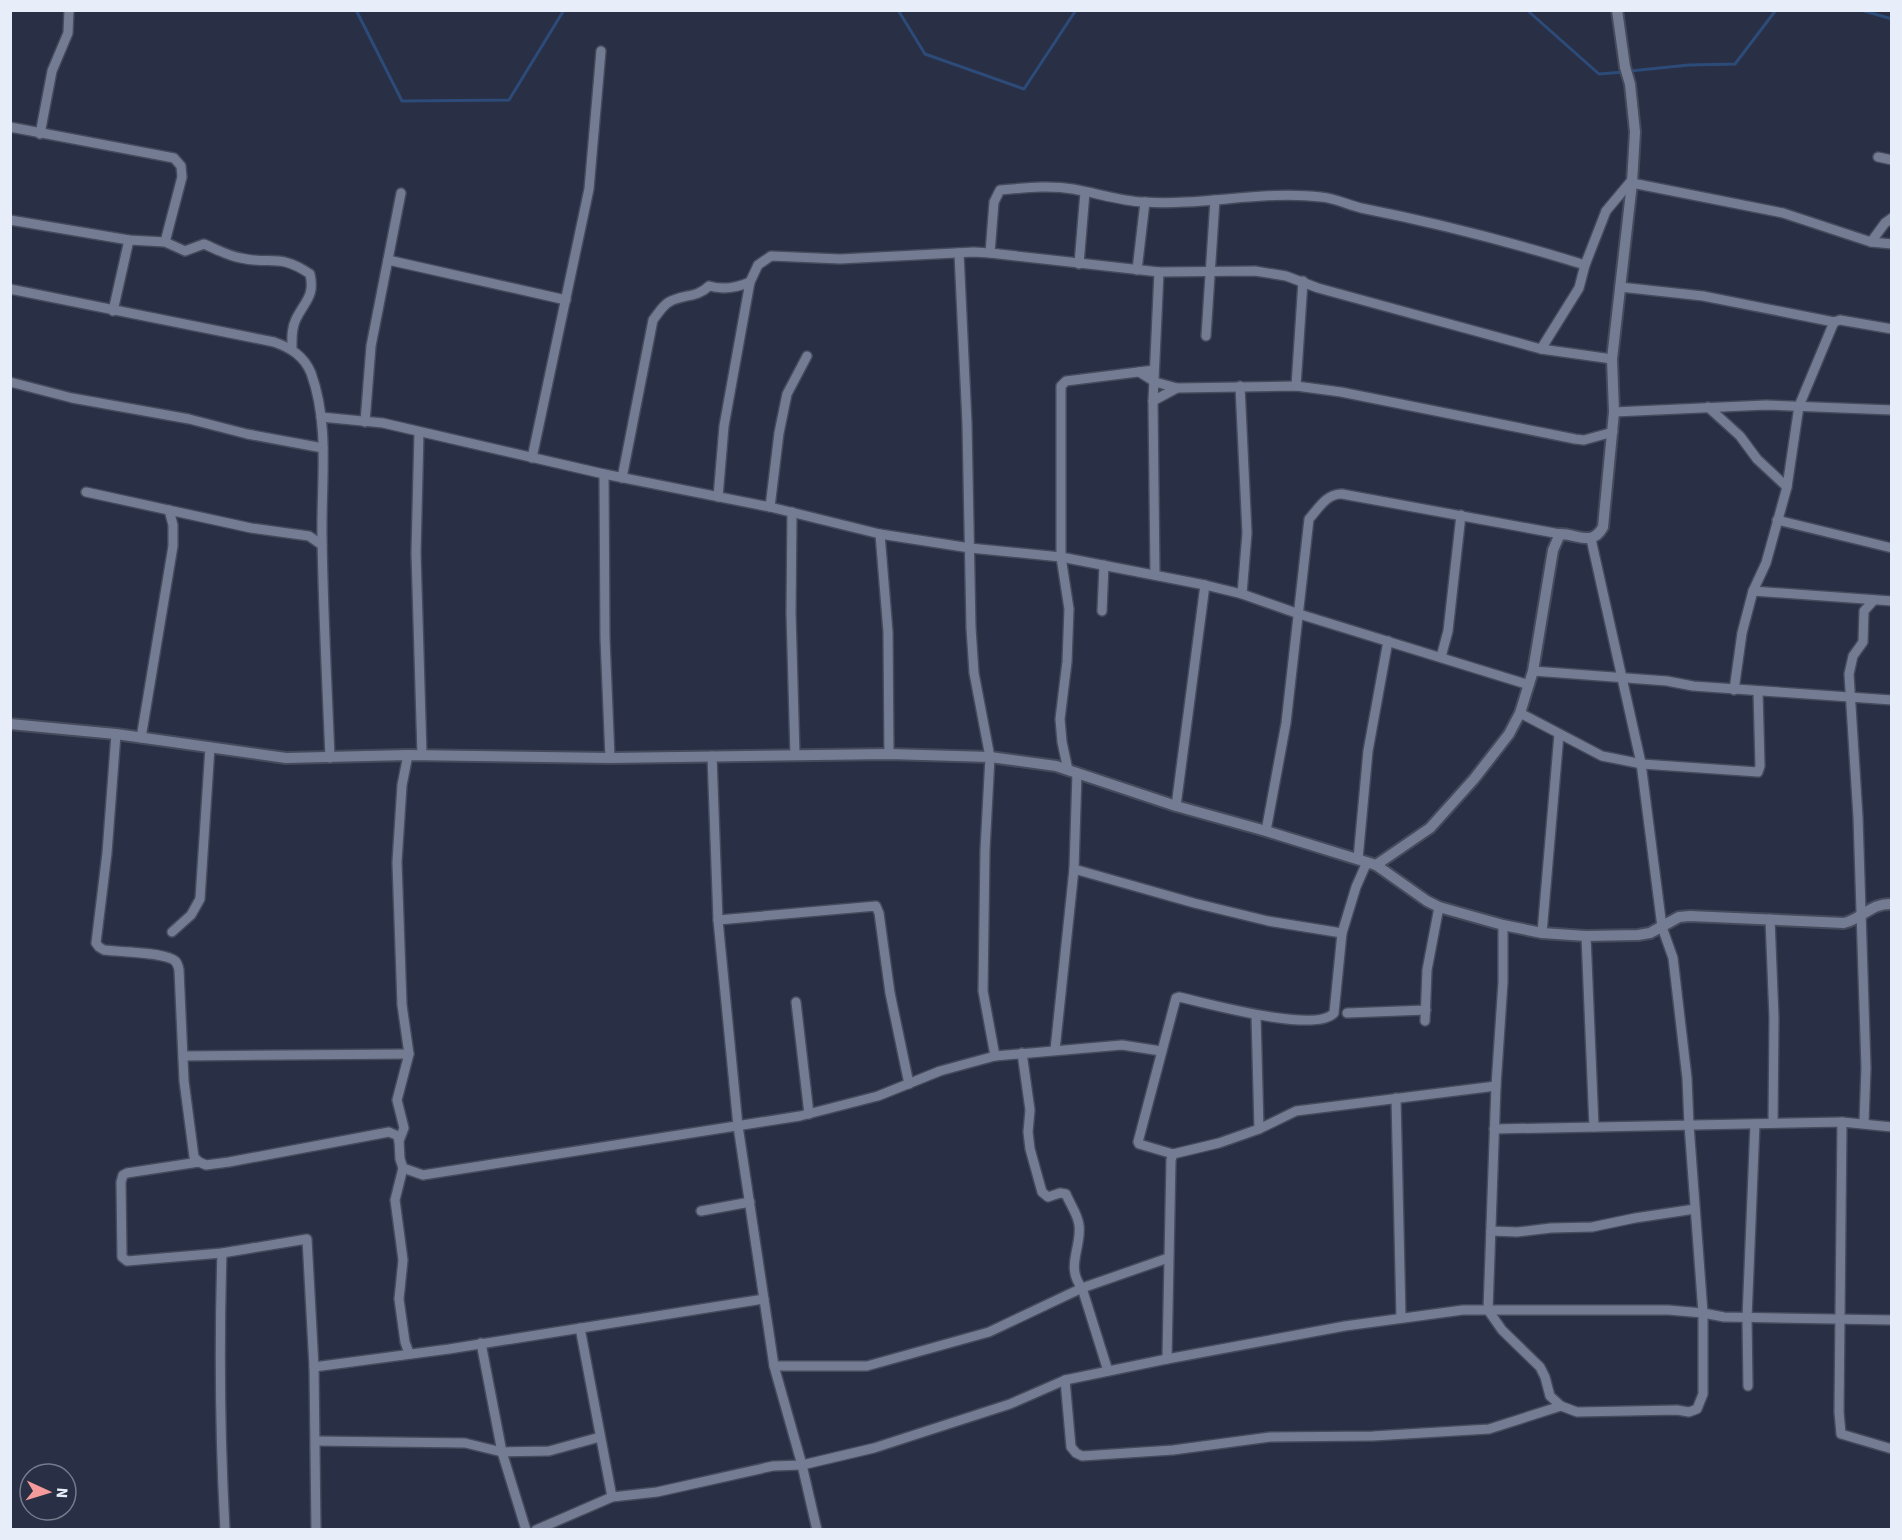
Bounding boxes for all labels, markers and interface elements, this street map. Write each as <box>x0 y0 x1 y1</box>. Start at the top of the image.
north arrow <box>18 1462 78 1522</box>
text: N <box>51 1487 73 1499</box>

